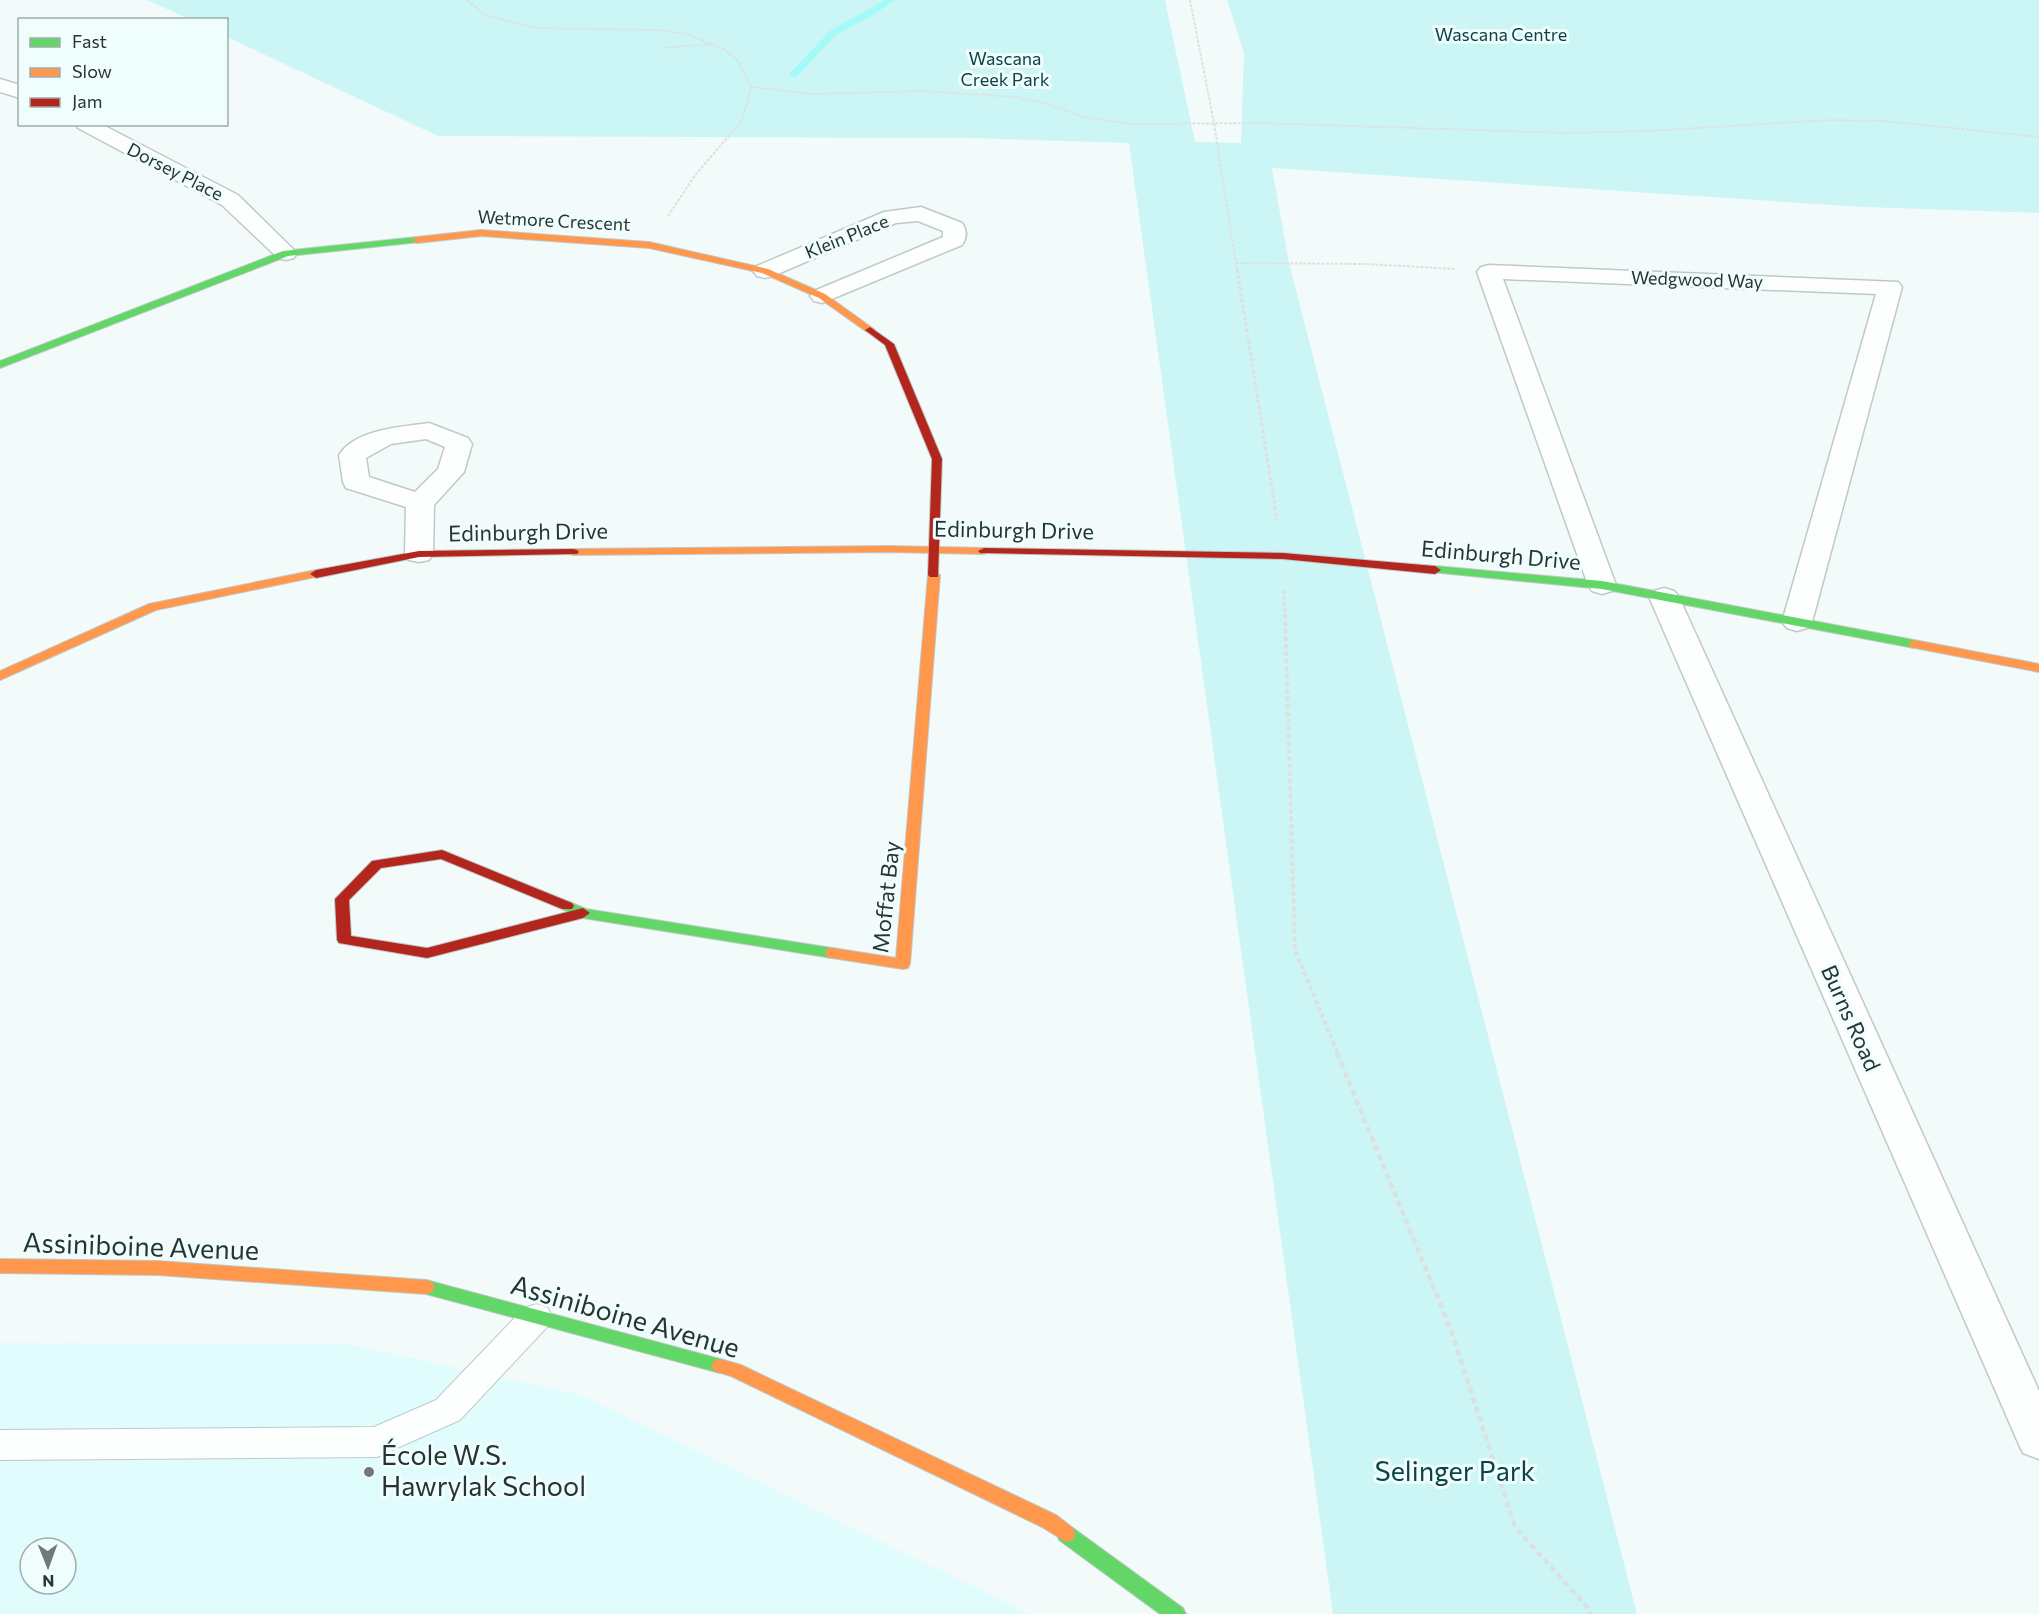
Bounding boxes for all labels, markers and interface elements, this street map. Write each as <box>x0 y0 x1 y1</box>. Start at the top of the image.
legend <box>18 18 228 126</box>
park label: Wascana Centre <box>1435 23 1567 45</box>
text: Fast <box>72 30 107 52</box>
park label: Wascana Creek Park <box>960 47 1050 90</box>
text: Slow <box>72 60 112 82</box>
text: Jam <box>72 90 102 112</box>
street label: Dorsey Place <box>124 138 227 205</box>
street label: Wetmore Crescent <box>477 205 631 235</box>
street label: Klein Place <box>802 209 892 263</box>
street label: Wedgwood Way <box>1631 266 1763 292</box>
street label: Edinburgh Drive <box>934 515 1094 544</box>
street label: Edinburgh Drive <box>448 517 608 546</box>
street label: Edinburgh Drive <box>1420 534 1582 575</box>
street label: Moffat Bay <box>866 840 905 954</box>
street label: Burns Road <box>1816 960 1887 1075</box>
street label: Assiniboine Avenue <box>22 1225 260 1266</box>
street label: Assiniboine Avenue <box>507 1267 744 1364</box>
place label: École W.S. Hawrylak School <box>381 1438 586 1502</box>
park label: Selinger Park <box>1375 1454 1536 1487</box>
marker: École W.S. Hawrylak School <box>362 1465 376 1479</box>
north arrow <box>18 1536 78 1596</box>
text: N <box>42 1572 54 1591</box>

